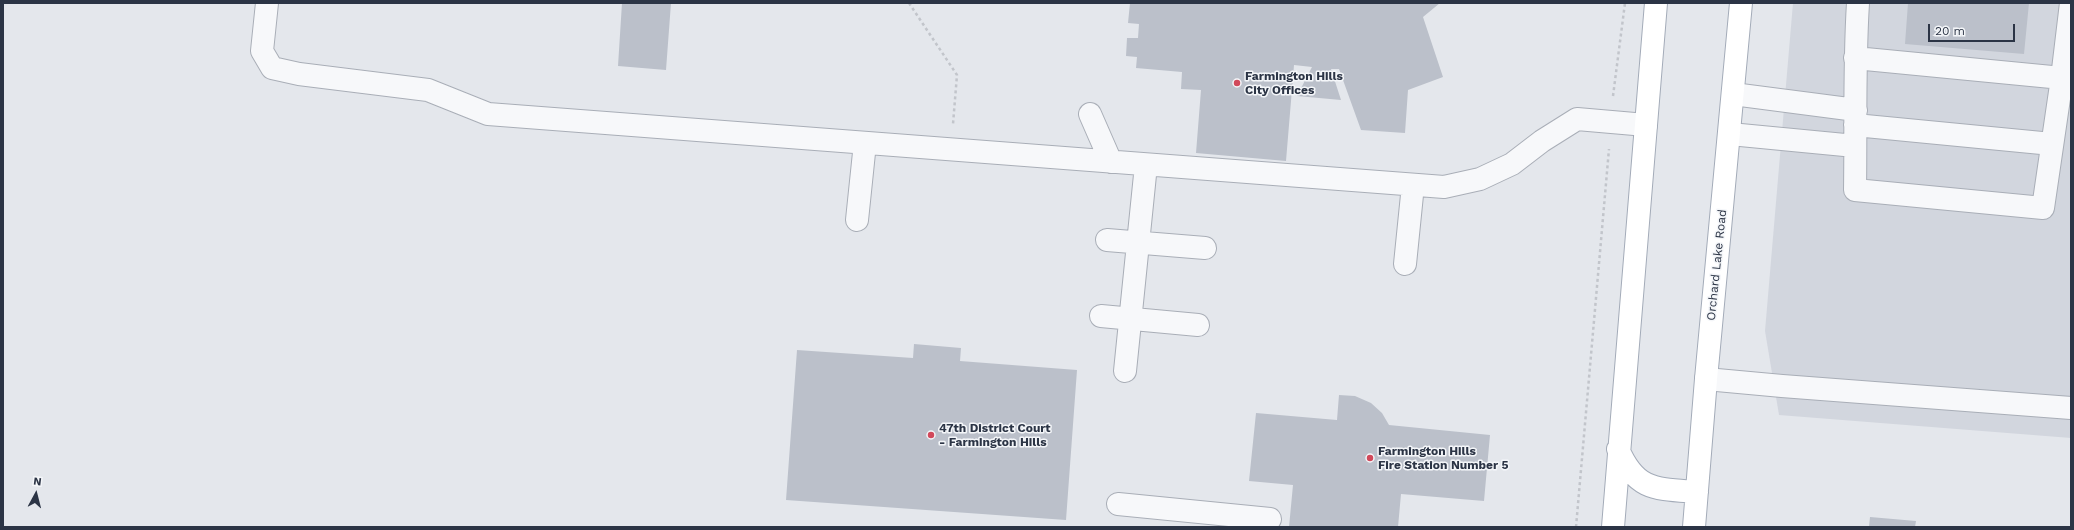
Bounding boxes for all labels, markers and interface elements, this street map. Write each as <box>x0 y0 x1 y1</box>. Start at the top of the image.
scale bar <box>1930 16 2017 42</box>
text: 20 m <box>1935 24 1965 38</box>
place label: Farmington Hills City Offices <box>1245 69 1343 97</box>
marker: Farmington Hills City Offices <box>1232 78 1242 88</box>
street label: Orchard Lake Road <box>1704 209 1730 321</box>
place label: 47th District Court - Farmington Hills <box>939 421 1051 449</box>
marker: 47th District Court - Farmington Hills <box>926 430 936 440</box>
place label: Farmington Hills Fire Station Number 5 <box>1378 444 1509 472</box>
marker: Farmington Hills Fire Station Number 5 <box>1365 453 1375 463</box>
north arrow <box>16 474 56 514</box>
text: N <box>33 475 42 489</box>

